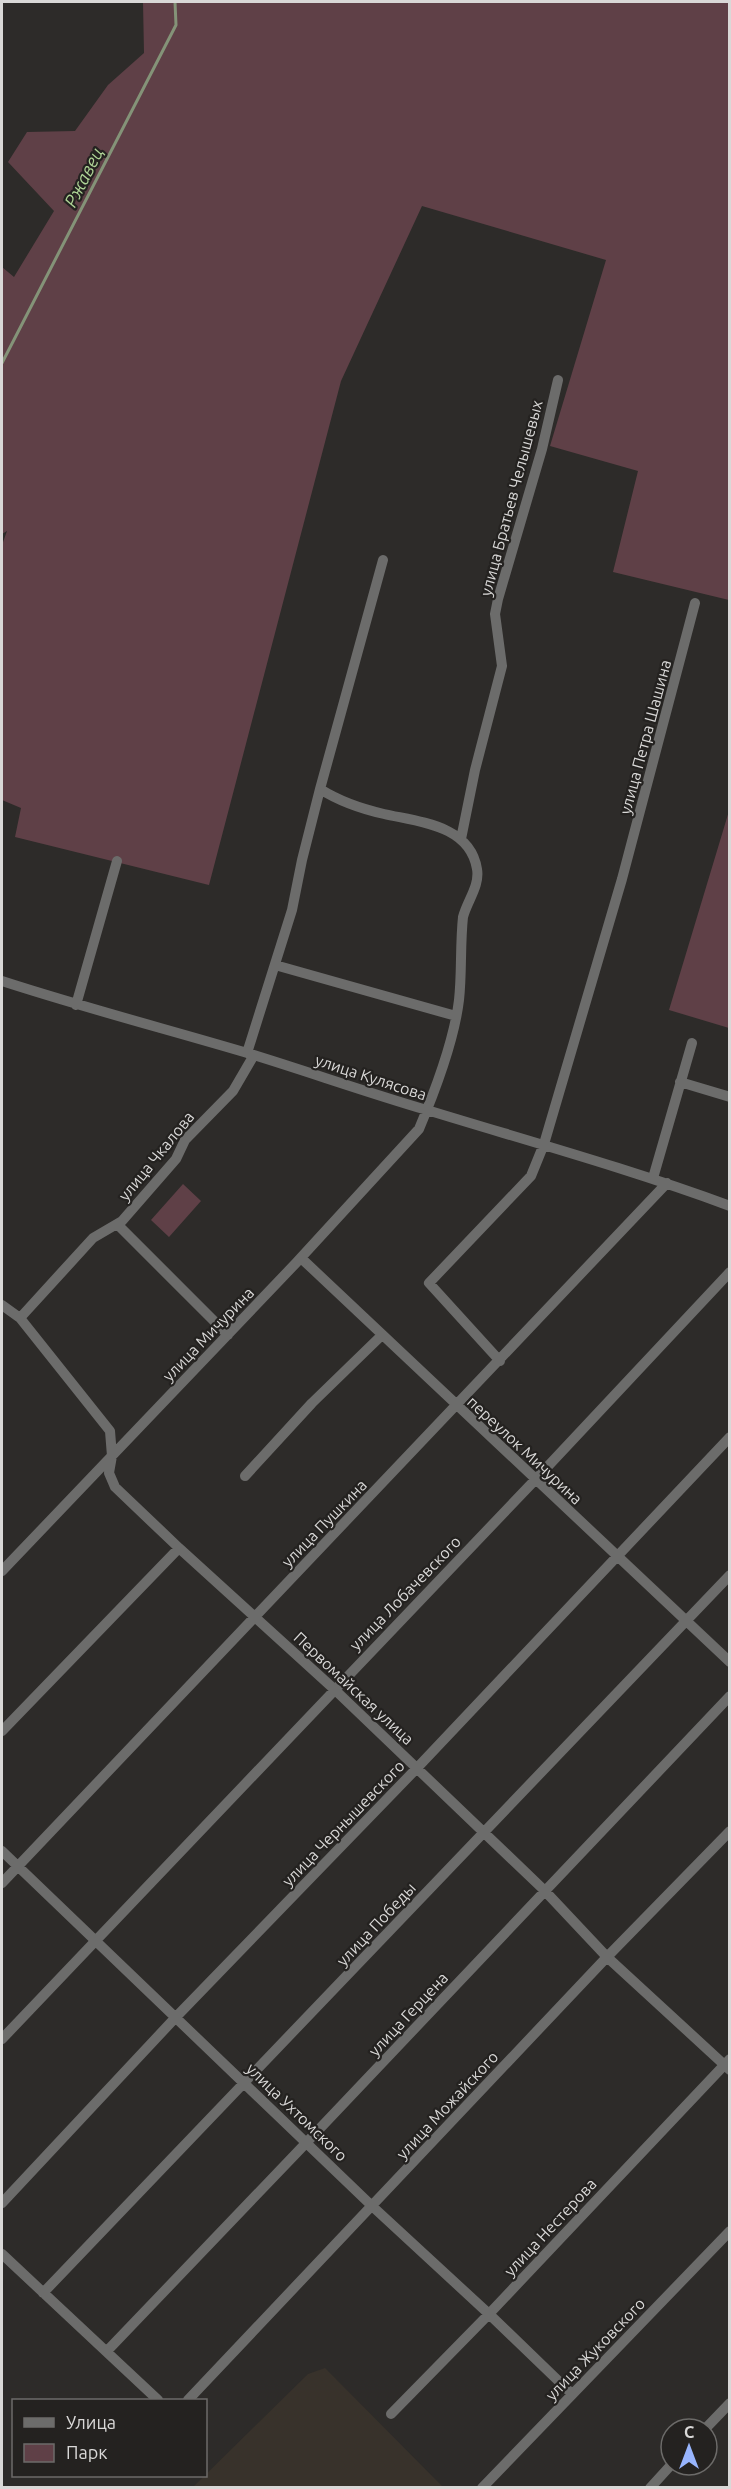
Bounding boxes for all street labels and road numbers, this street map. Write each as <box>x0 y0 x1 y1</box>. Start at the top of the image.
street label: улица Братьев Челышевых <box>476 398 546 598</box>
street label: улица Петра Шашина <box>616 658 674 816</box>
street label: улица Кулясова <box>313 1051 429 1103</box>
street label: улица Чкалова <box>115 1108 197 1204</box>
street label: улица Мичурина <box>159 1283 257 1385</box>
street label: переулок Мичурина <box>464 1392 586 1508</box>
street label: улица Пушкина <box>278 1476 370 1570</box>
street label: улица Лобачевского <box>346 1532 464 1654</box>
street label: Первомайская улица <box>291 1628 417 1748</box>
street label: улица Чернышевского <box>278 1756 408 1890</box>
street label: улица Победы <box>333 1879 419 1969</box>
street label: улица Герцена <box>365 1968 451 2060</box>
street label: улица Можайского <box>392 2047 502 2163</box>
street label: улица Ухтомского <box>243 2059 351 2165</box>
street label: улица Нестерова <box>500 2174 600 2280</box>
street label: улица Жуковского <box>542 2294 648 2404</box>

